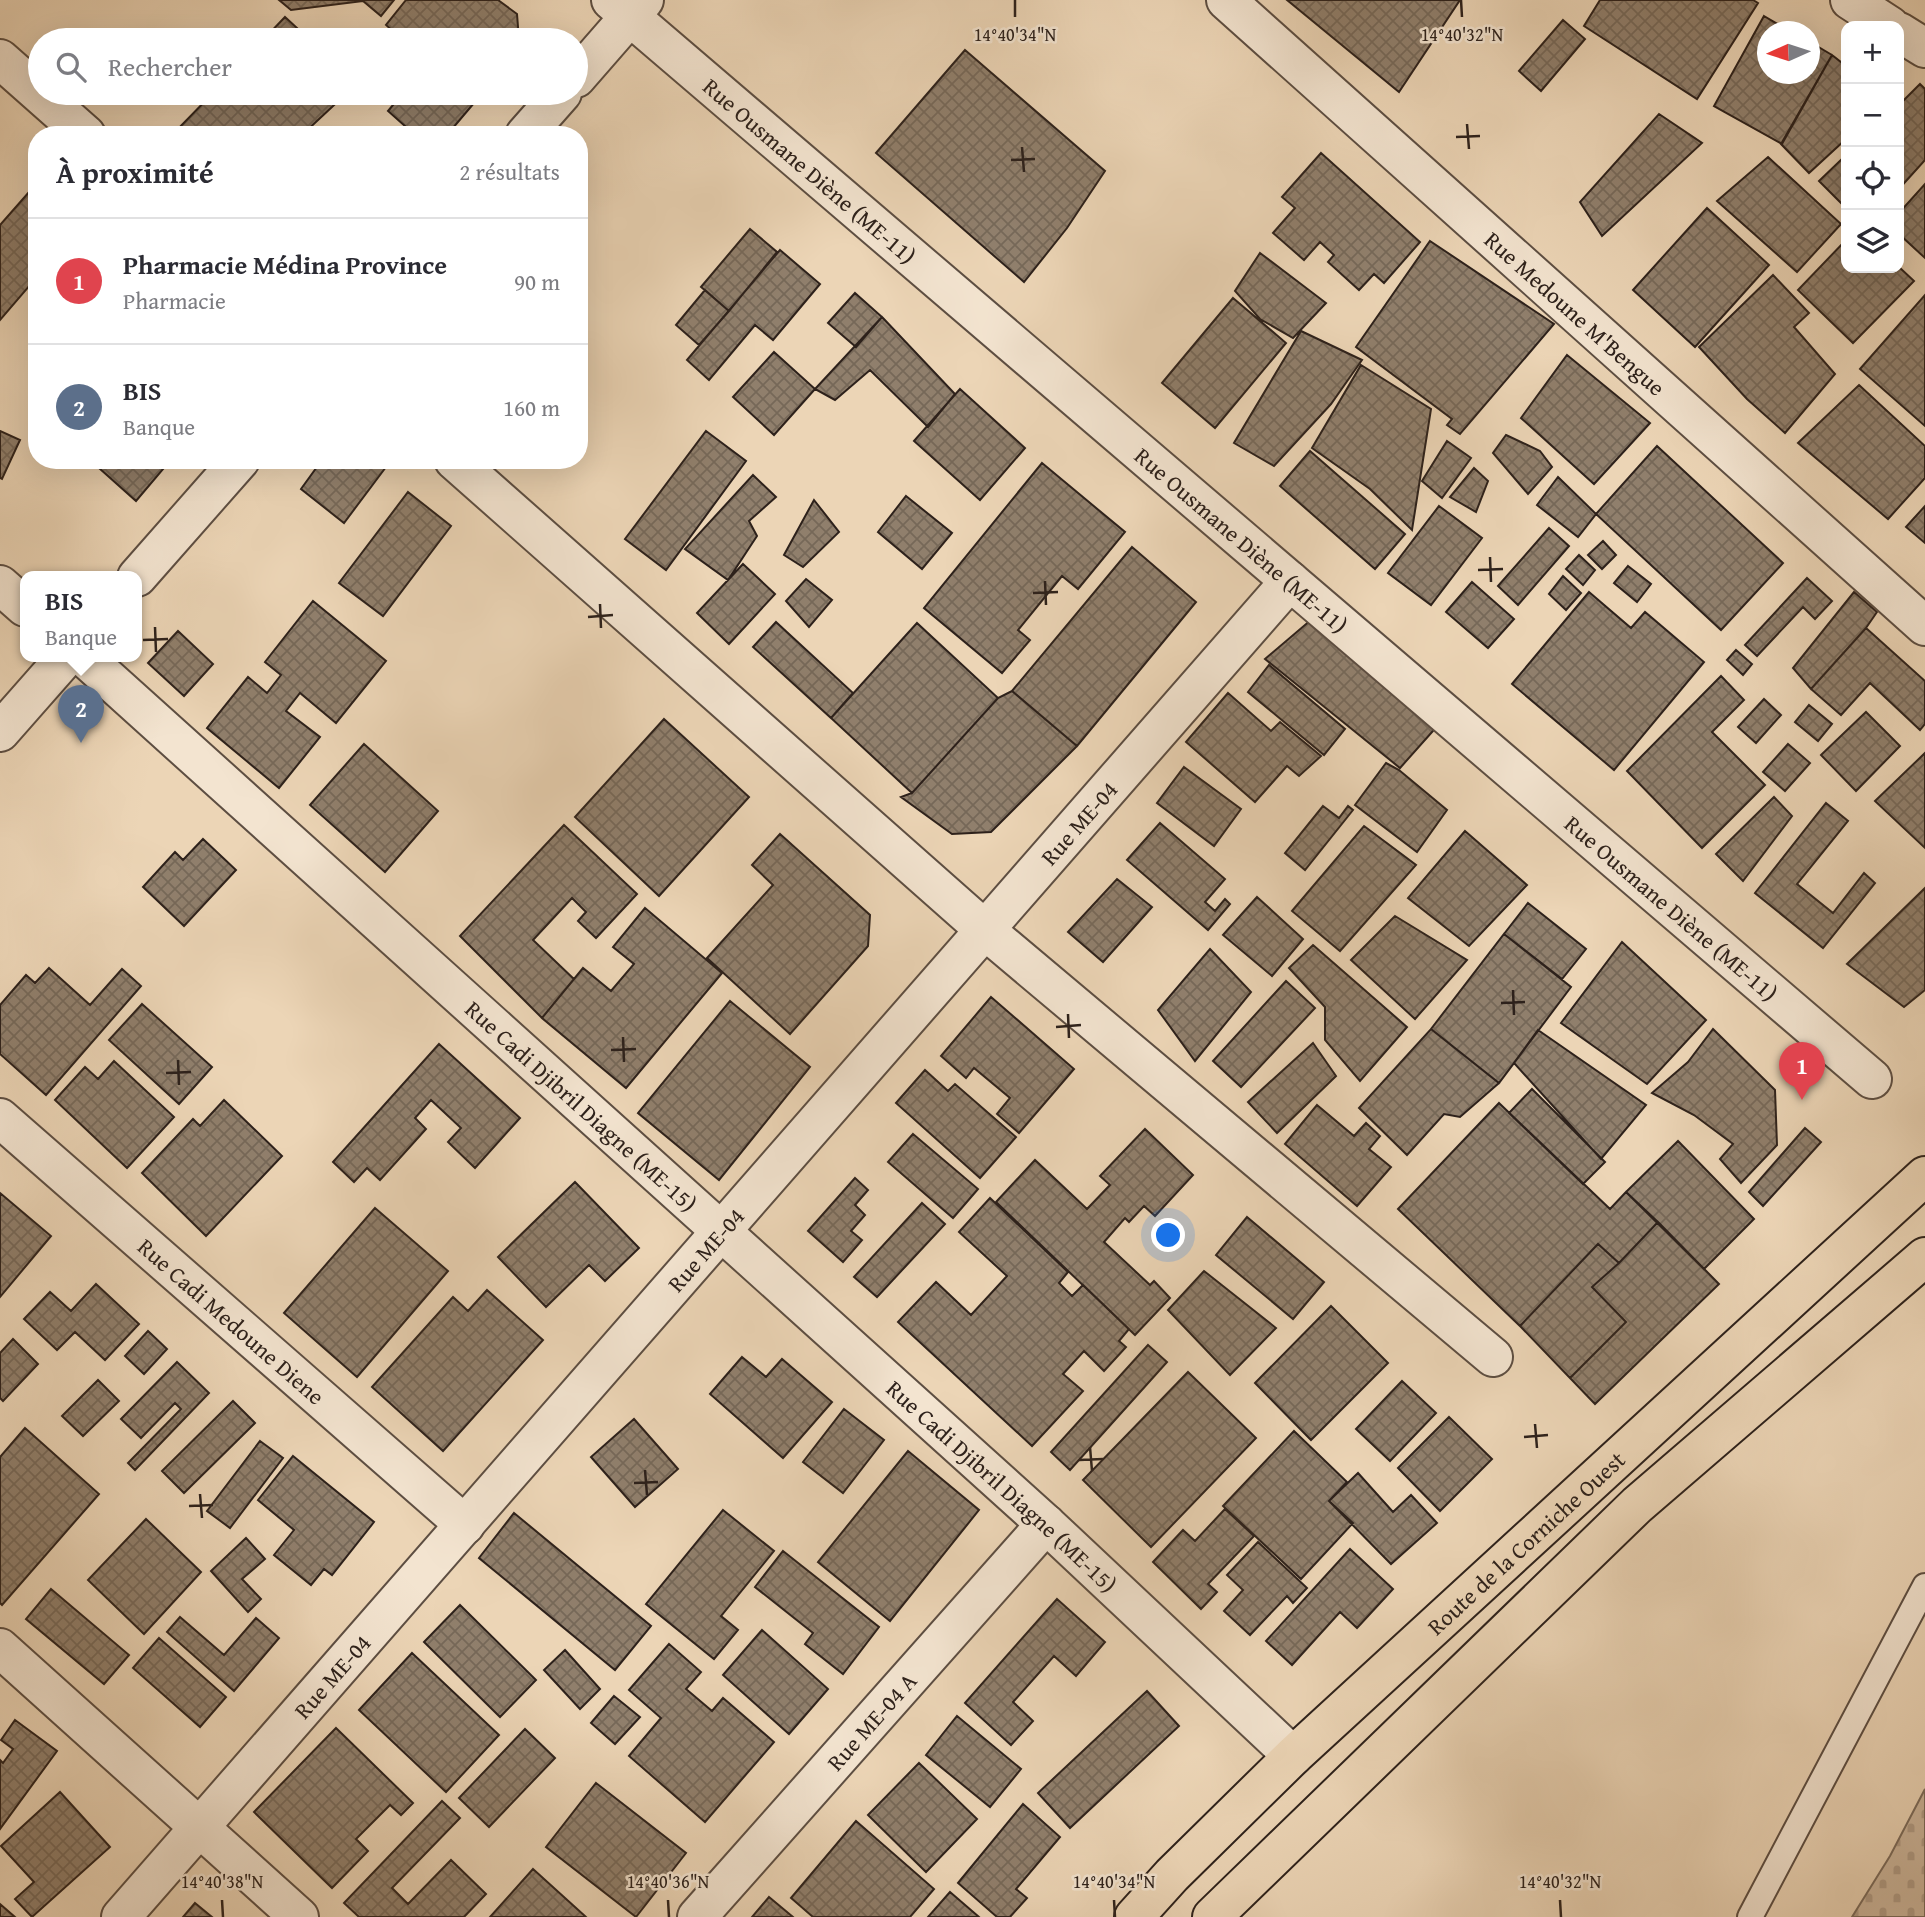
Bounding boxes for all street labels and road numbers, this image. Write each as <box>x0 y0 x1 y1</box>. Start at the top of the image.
street label: Rue Ousmane Diène (ME-11) <box>696 70 924 271</box>
street label: Rue Medoune M'Bengue <box>1478 223 1673 403</box>
street label: Rue Ousmane Diène (ME-11) <box>1128 439 1355 640</box>
street label: Rue ME-04 <box>1032 773 1125 872</box>
street label: Rue Ousmane Diène (ME-11) <box>1558 807 1785 1008</box>
street label: Rue Cadi Djibril Diagne (ME-15) <box>459 992 705 1219</box>
street label: Rue ME-04 <box>659 1200 751 1299</box>
street label: Rue Cadi Medoune Diene <box>131 1230 332 1412</box>
street label: Rue Cadi Djibril Diagne (ME-15) <box>880 1372 1125 1600</box>
street label: Route de la Corniche Ouest <box>1419 1443 1632 1642</box>
street label: Rue ME-04 <box>286 1627 378 1725</box>
street label: Rue ME-04 A <box>818 1665 924 1777</box>

